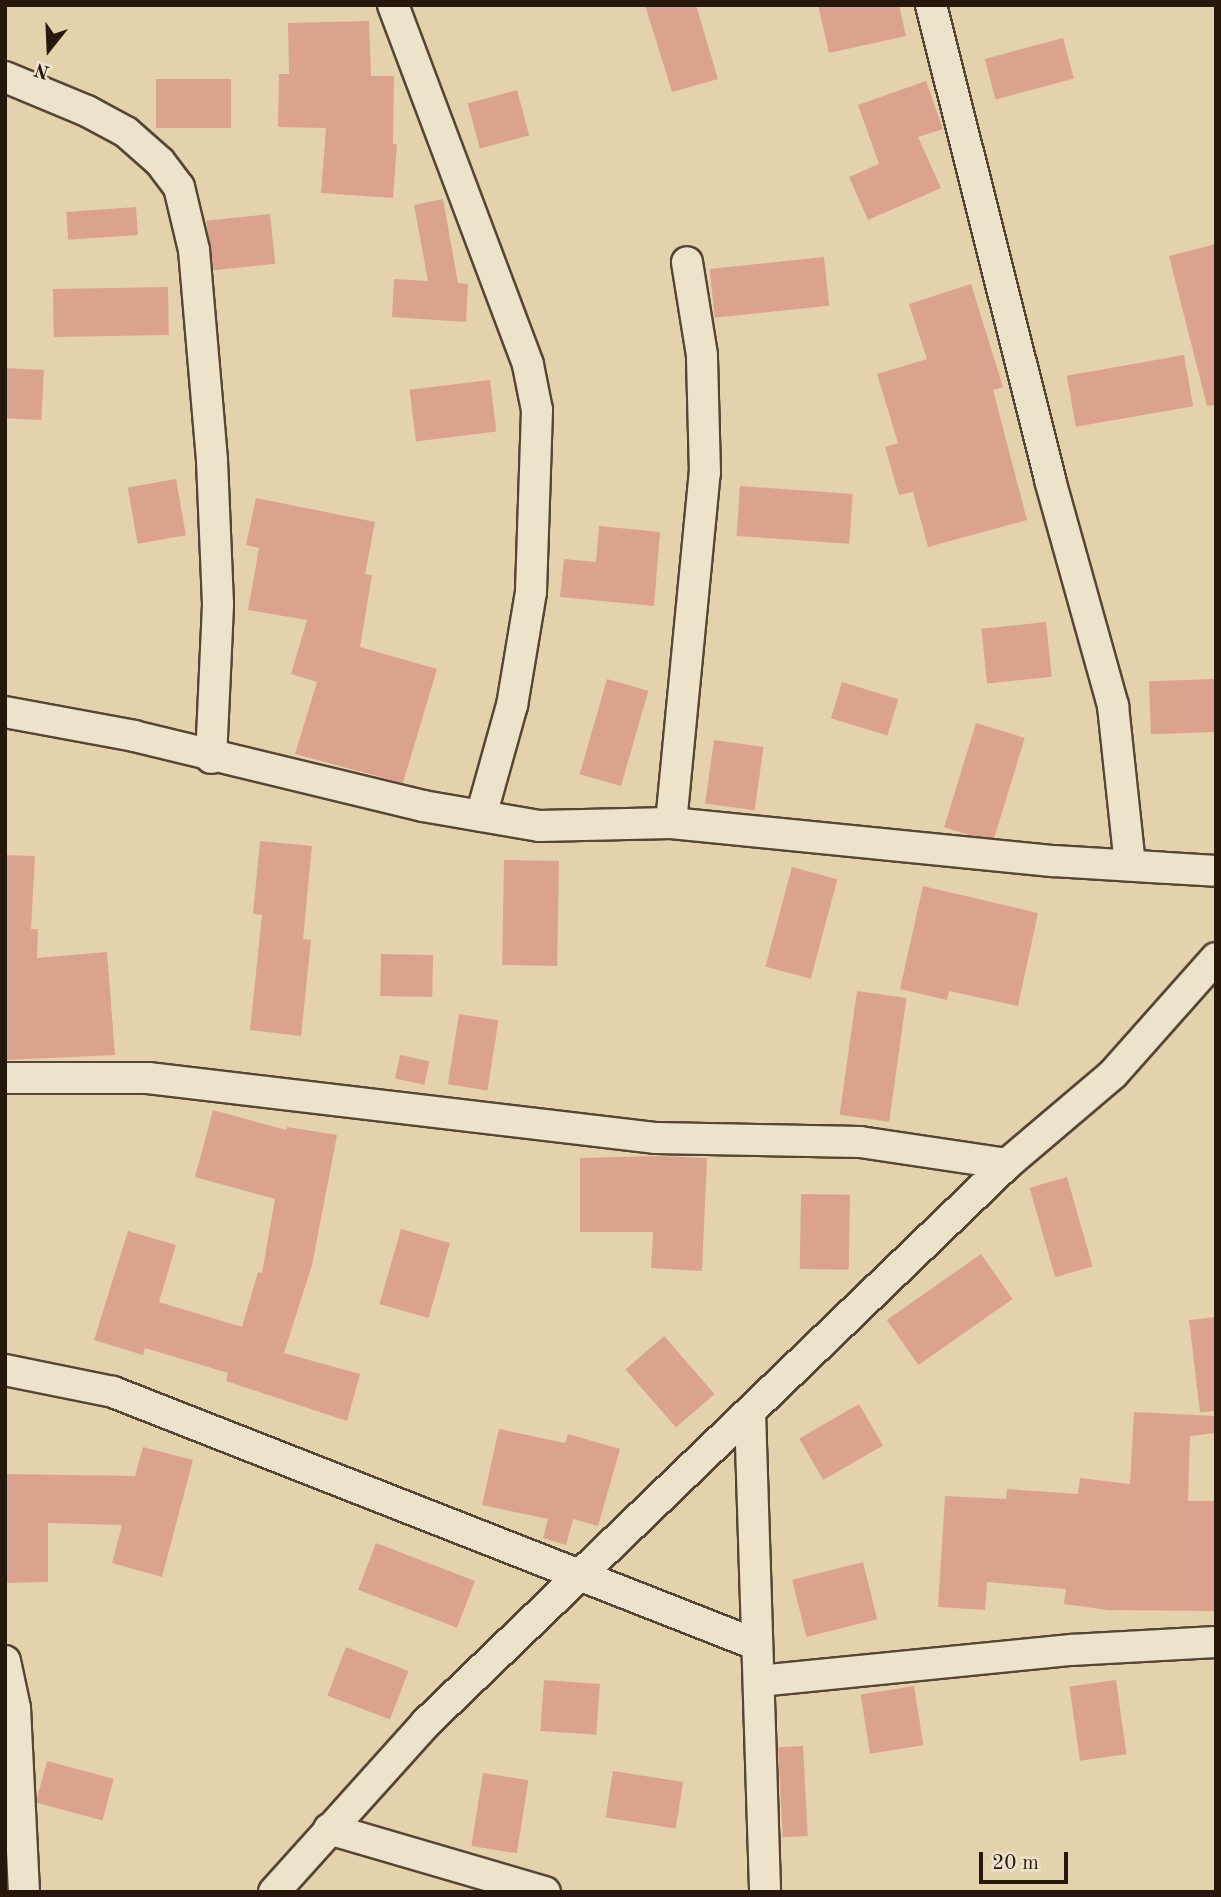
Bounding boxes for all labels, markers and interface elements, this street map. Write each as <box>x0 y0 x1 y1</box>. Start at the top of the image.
north arrow <box>14 14 84 84</box>
text: N <box>33 58 52 81</box>
scale bar <box>983 1838 1072 1882</box>
text: 20 m <box>992 1853 1039 1874</box>

